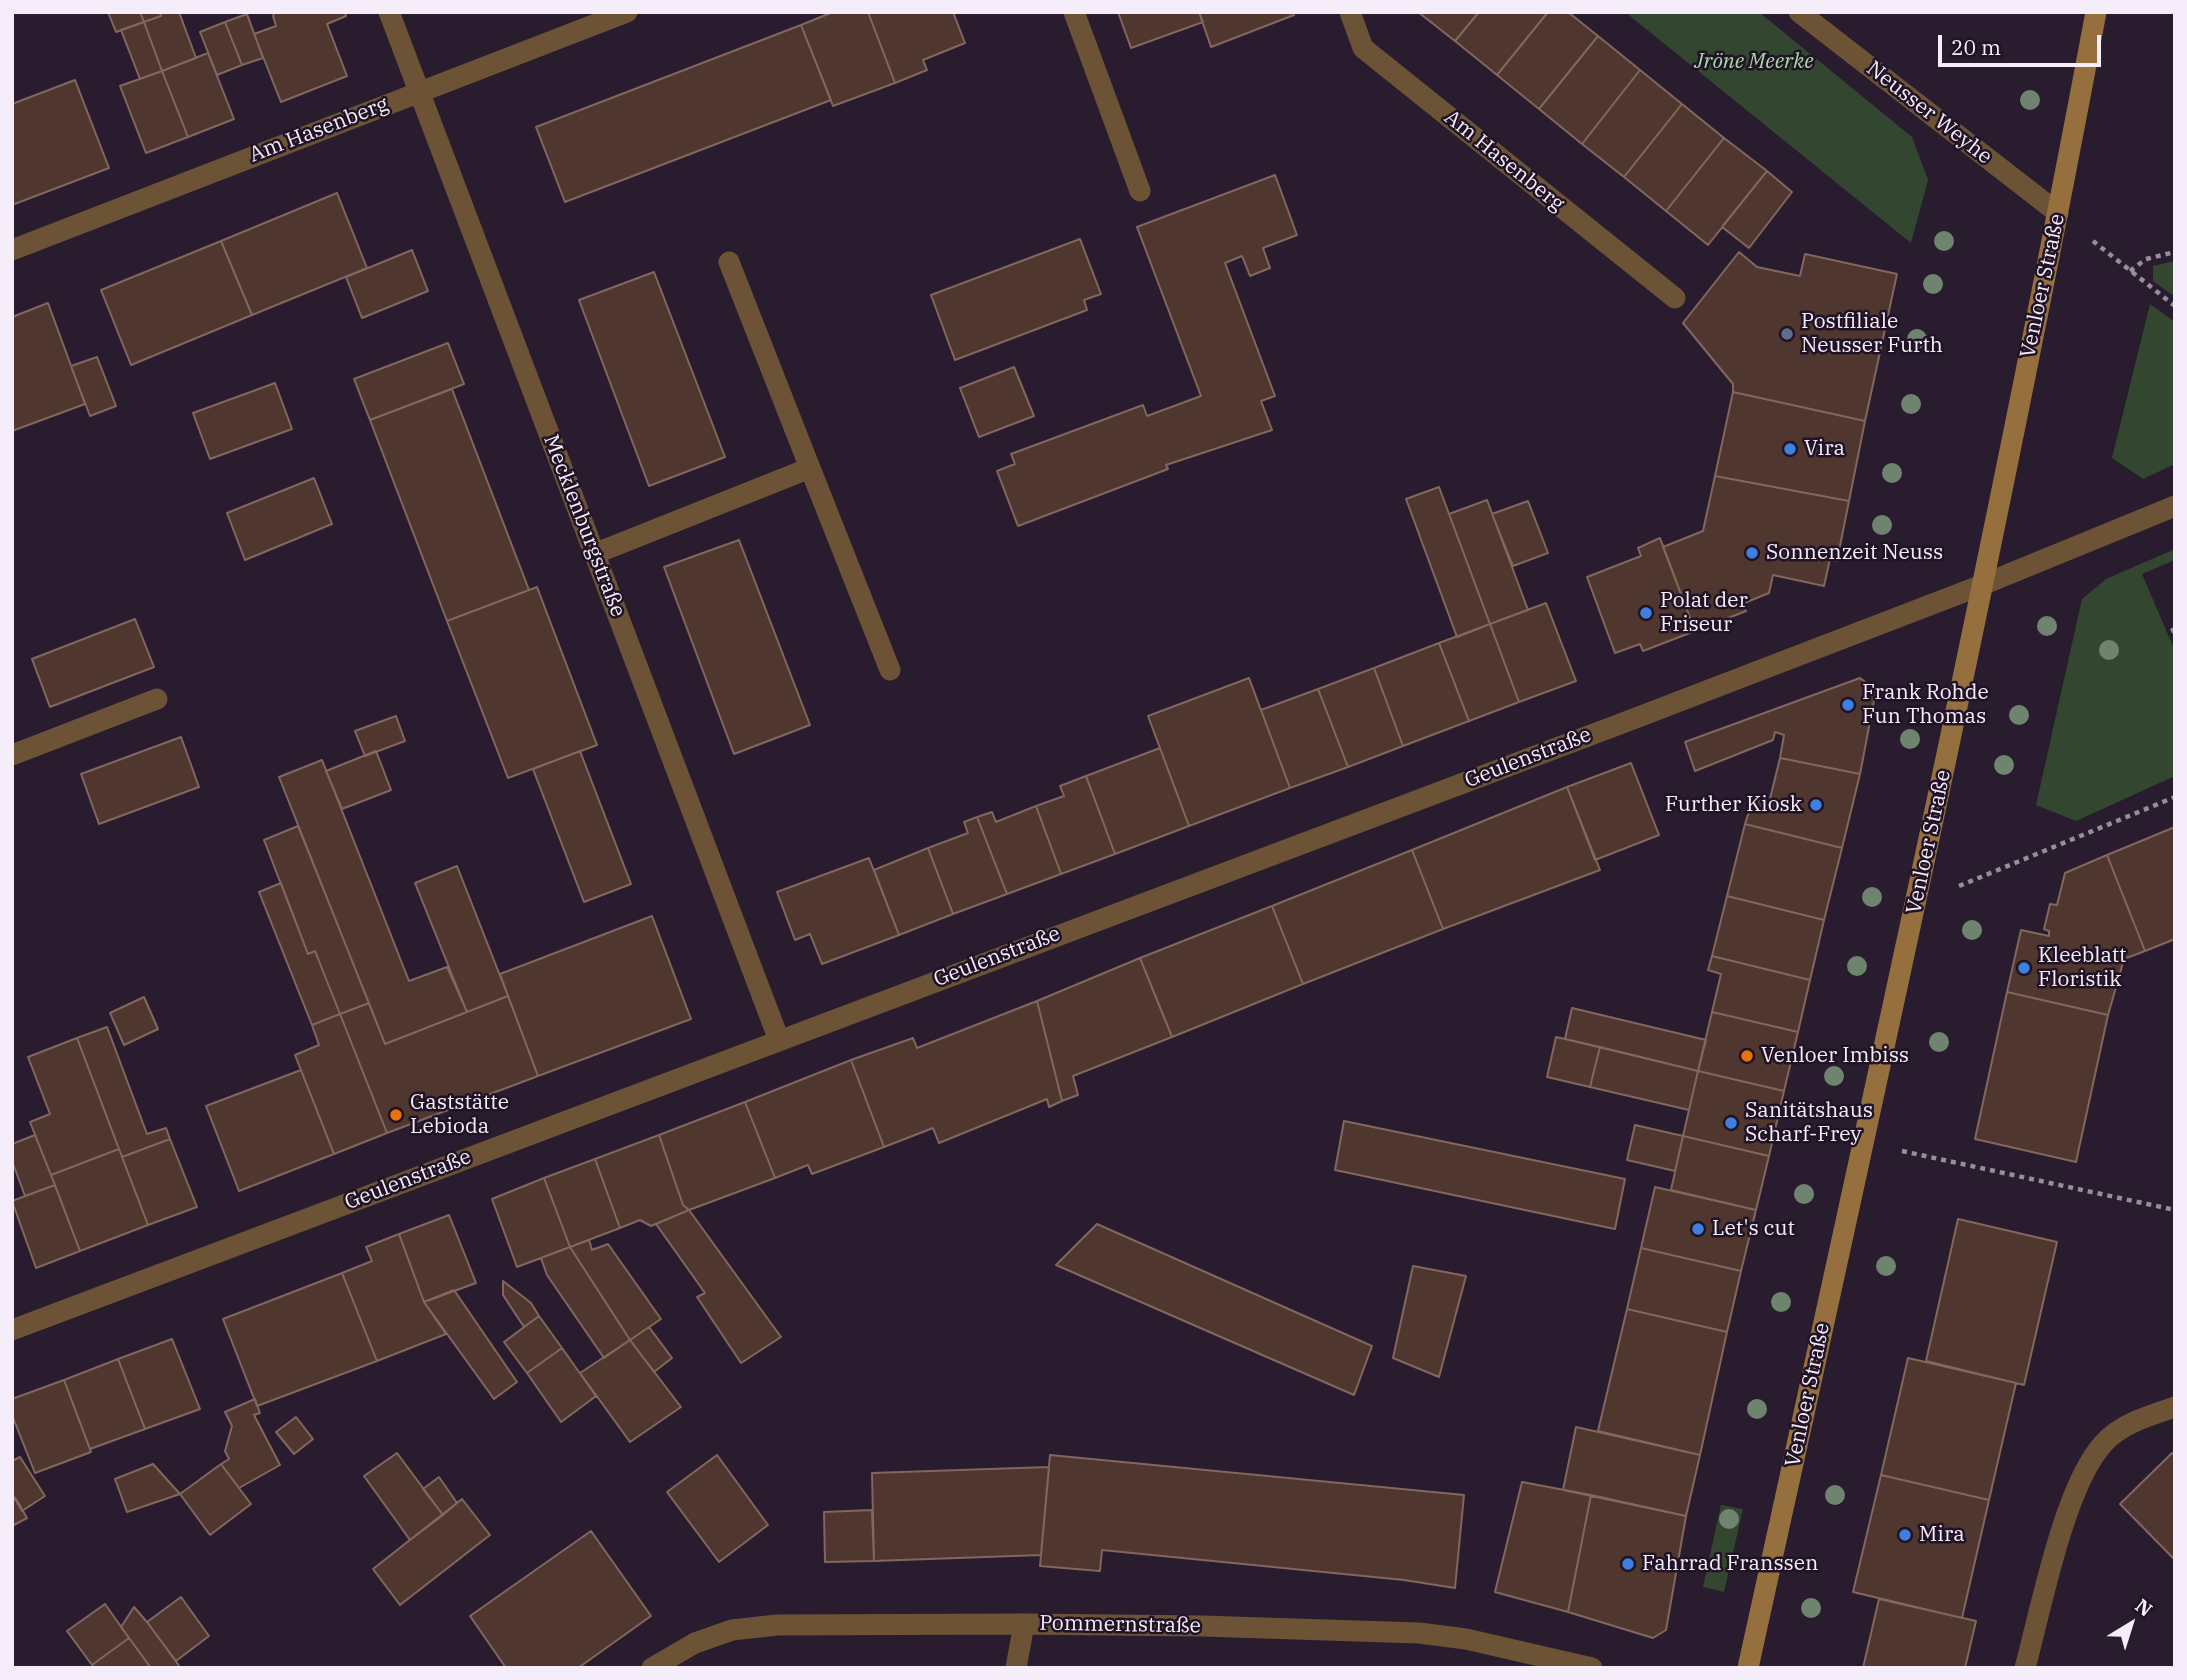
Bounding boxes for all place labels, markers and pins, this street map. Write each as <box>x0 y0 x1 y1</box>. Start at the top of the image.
place label: Postfiliale Neusser Furth <box>1801 309 1943 359</box>
marker: Postfiliale Neusser Furth <box>1779 326 1795 342</box>
place label: Vira <box>1804 436 1845 462</box>
marker: Vira <box>1782 441 1798 457</box>
place label: Sonnenzeit Neuss <box>1766 540 1943 566</box>
marker: Sonnenzeit Neuss <box>1744 545 1760 561</box>
place label: Polat der Friseur <box>1660 588 1748 638</box>
marker: Polat der Friseur <box>1638 605 1654 621</box>
place label: Frank Rohde Fun Thomas <box>1862 680 1989 730</box>
marker: Frank Rohde Fun Thomas <box>1840 697 1856 713</box>
place label: Further Kiosk <box>1665 792 1802 818</box>
marker: Further Kiosk <box>1808 797 1824 813</box>
place label: Kleeblatt Floristik <box>2038 943 2126 993</box>
marker: Kleeblatt Floristik <box>2016 960 2032 976</box>
place label: Venloer Imbiss <box>1761 1043 1909 1069</box>
marker: Venloer Imbiss <box>1739 1048 1755 1064</box>
place label: Gaststätte Lebioda <box>410 1090 509 1140</box>
place label: Sanitätshaus Scharf-Frey <box>1745 1098 1873 1148</box>
marker: Gaststätte Lebioda <box>388 1107 404 1123</box>
marker: Sanitätshaus Scharf-Frey <box>1723 1115 1739 1131</box>
place label: Let's cut <box>1712 1216 1795 1242</box>
marker: Let's cut <box>1690 1221 1706 1237</box>
place label: Mira <box>1919 1522 1965 1548</box>
marker: Mira <box>1897 1527 1913 1543</box>
place label: Fahrrad Franssen <box>1642 1551 1818 1577</box>
marker: Fahrrad Franssen <box>1620 1556 1636 1572</box>

